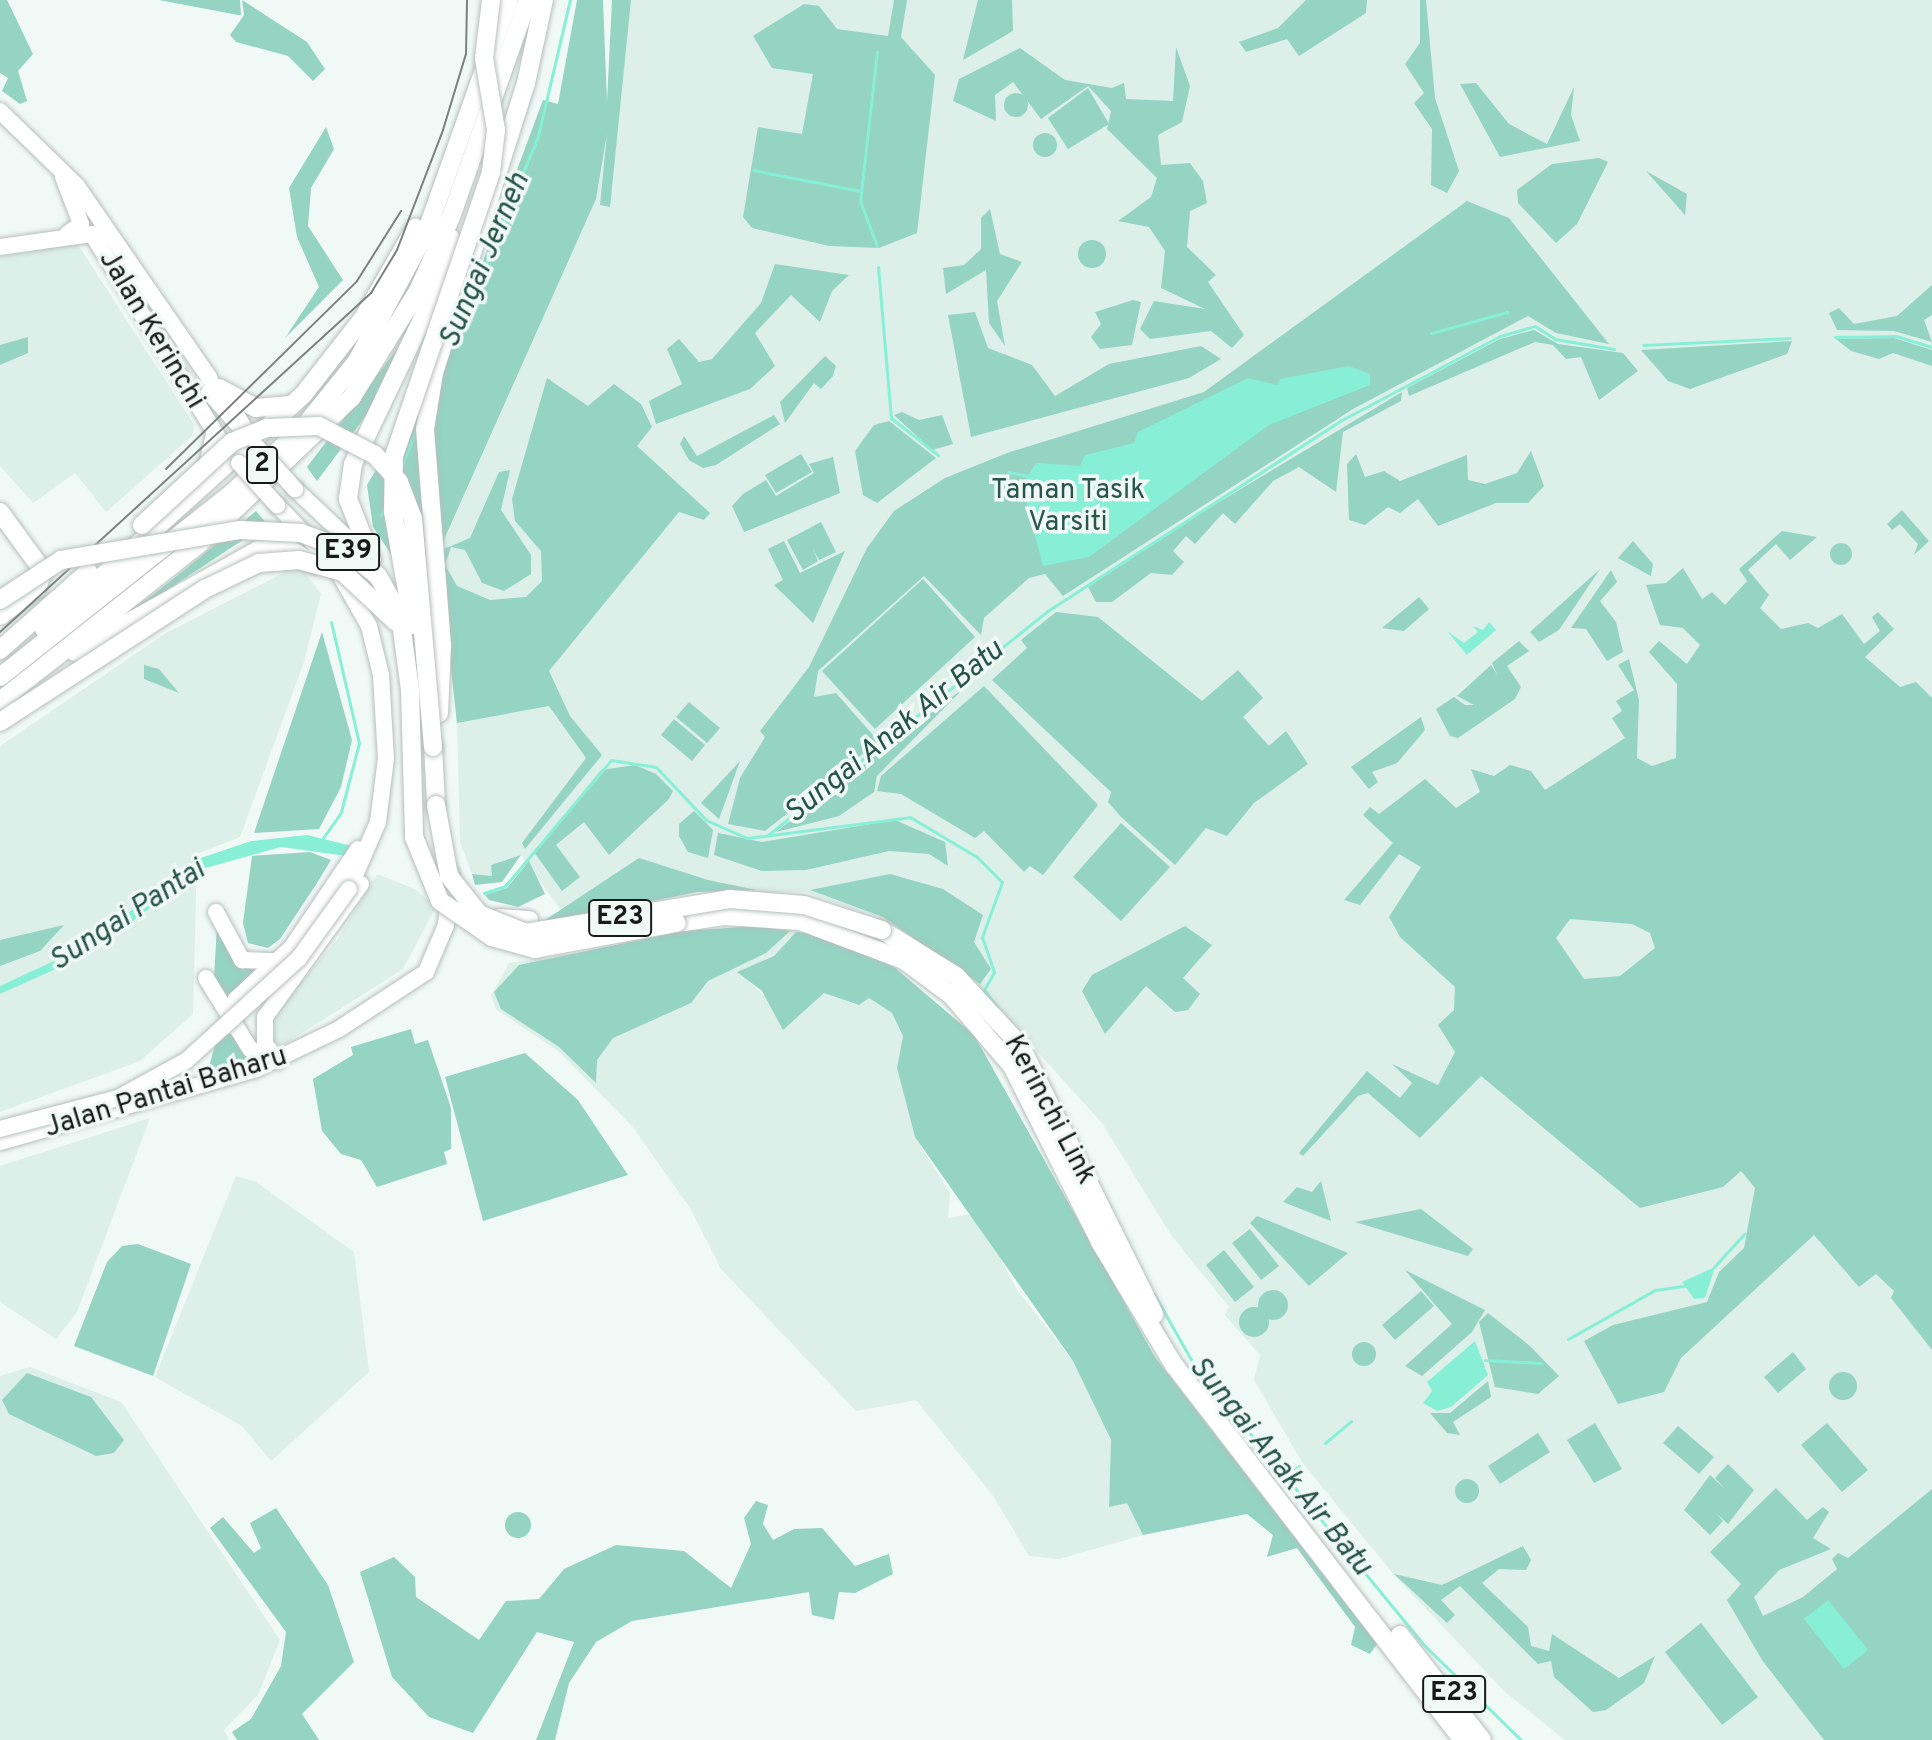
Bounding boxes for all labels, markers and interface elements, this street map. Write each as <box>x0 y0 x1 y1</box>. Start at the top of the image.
water label: Sungai Jerneh <box>433 168 539 354</box>
street label: Jalan Kerinchi <box>91 245 211 415</box>
road number: 2 <box>246 443 278 487</box>
park label: Taman Tasik Varsiti <box>990 474 1146 540</box>
road number: E39 <box>316 530 380 574</box>
water label: Sungai Anak Air Batu <box>777 633 1013 833</box>
water label: Sungai Pantai <box>44 853 212 981</box>
road number: E23 <box>588 896 652 940</box>
street label: Kerinchi Link <box>996 1030 1102 1190</box>
street label: Jalan Pantai Baharu <box>41 1040 291 1146</box>
water label: Sungai Anak Air Batu <box>1179 1349 1379 1585</box>
road number: E23 <box>1422 1672 1486 1716</box>

